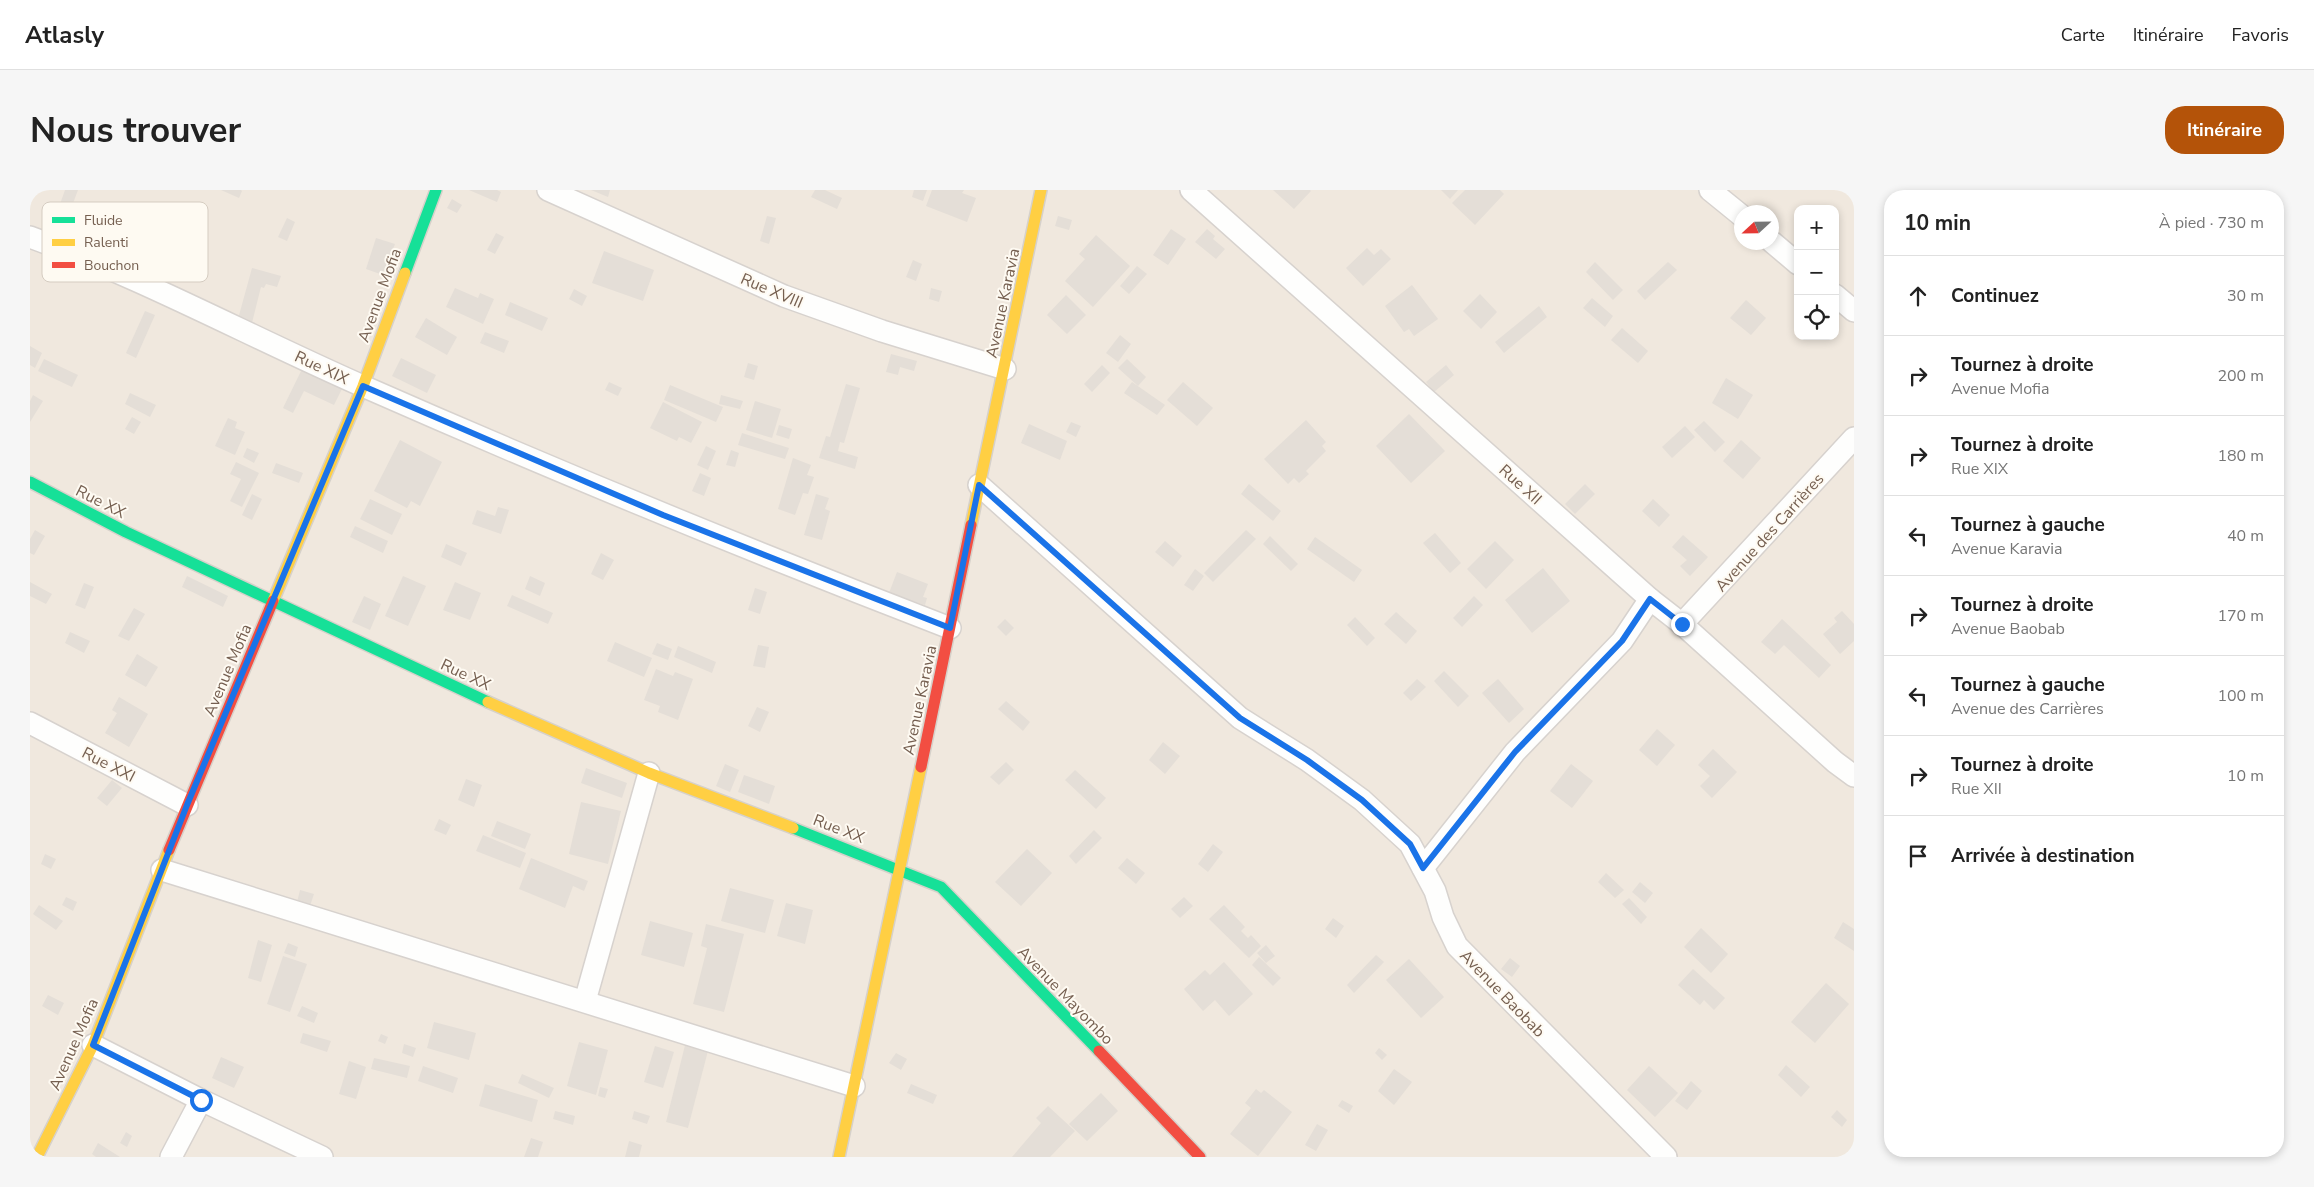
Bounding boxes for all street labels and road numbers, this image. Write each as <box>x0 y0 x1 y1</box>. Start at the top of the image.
street label: Avenue Mofia <box>353 245 407 345</box>
street label: Avenue Karavia <box>981 246 1025 360</box>
street label: Rue XVIII <box>737 268 806 314</box>
street label: Rue XIX <box>291 346 353 390</box>
street label: Rue XII <box>1494 460 1547 510</box>
street label: Avenue des Carrières <box>1710 469 1829 597</box>
street label: Rue XX <box>72 480 130 524</box>
street label: Avenue Mofia <box>199 621 257 720</box>
street label: Avenue Karavia <box>898 643 942 757</box>
street label: Rue XX <box>437 654 495 696</box>
street label: Rue XXI <box>78 742 139 788</box>
street label: Rue XX <box>810 809 868 849</box>
street label: Avenue Mayombo <box>1012 941 1118 1050</box>
street label: Avenue Baobab <box>1455 945 1550 1042</box>
street label: Avenue Mofia <box>44 995 104 1094</box>

